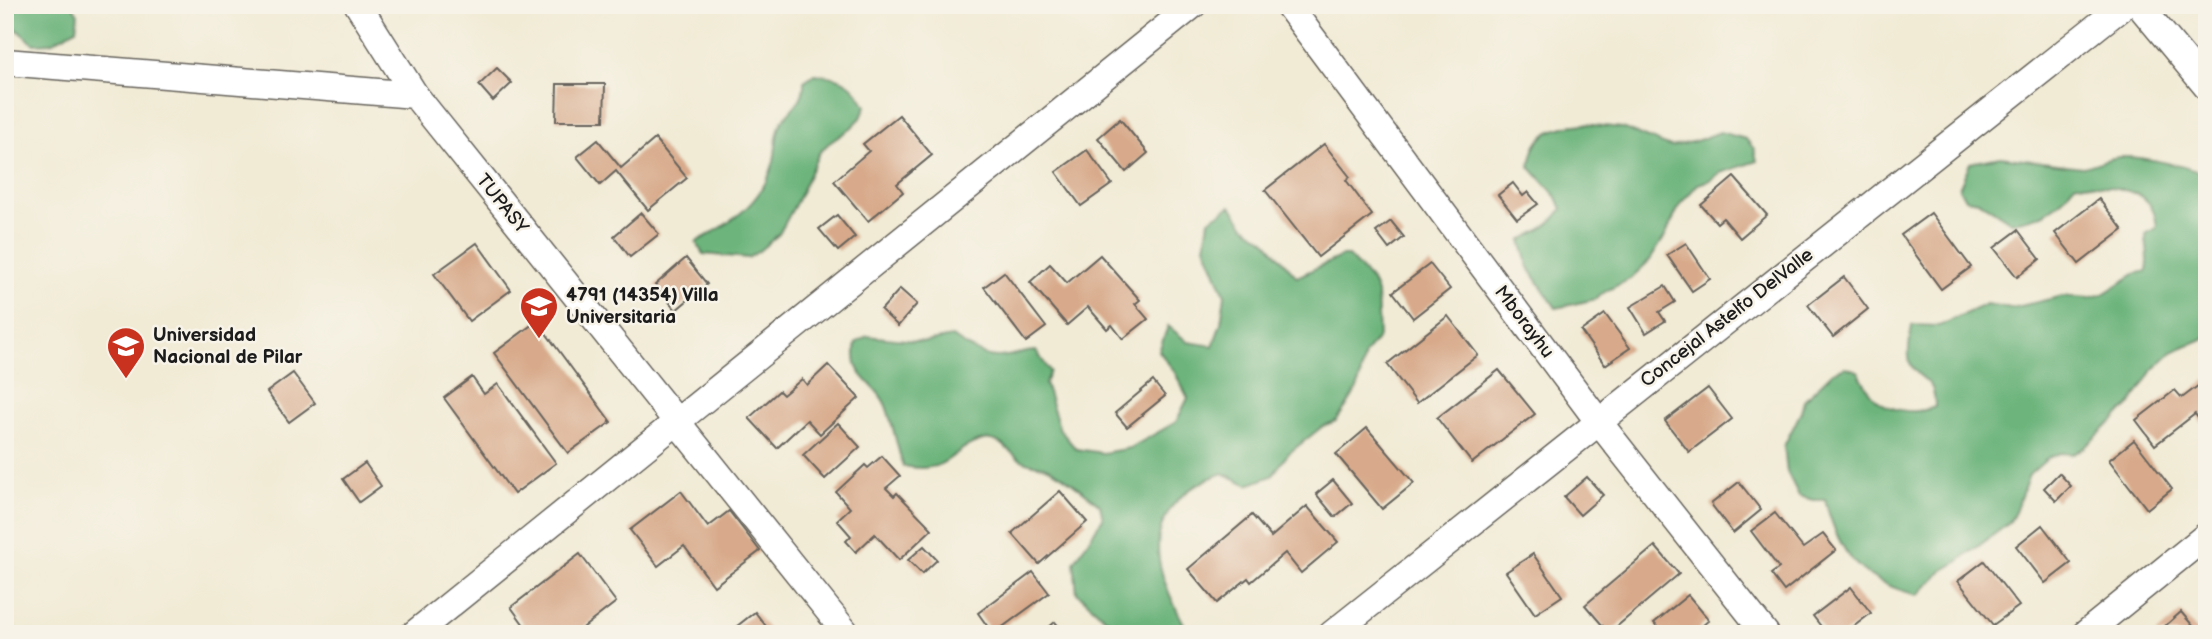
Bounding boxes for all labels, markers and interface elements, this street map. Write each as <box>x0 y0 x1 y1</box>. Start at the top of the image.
street label: TUPASY <box>471 170 534 239</box>
street label: Concejal Astelfo DelValle <box>1636 243 1818 393</box>
street label: Mborayhu <box>1489 281 1559 363</box>
place label: 4791 (14354) Villa Universitaria <box>566 284 719 329</box>
school or university icon: 4791 (14354) Villa Universitaria <box>518 285 560 340</box>
place label: Universidad Nacional de Pilar <box>153 324 303 369</box>
school or university icon: Universidad Nacional de Pilar <box>105 325 147 380</box>

